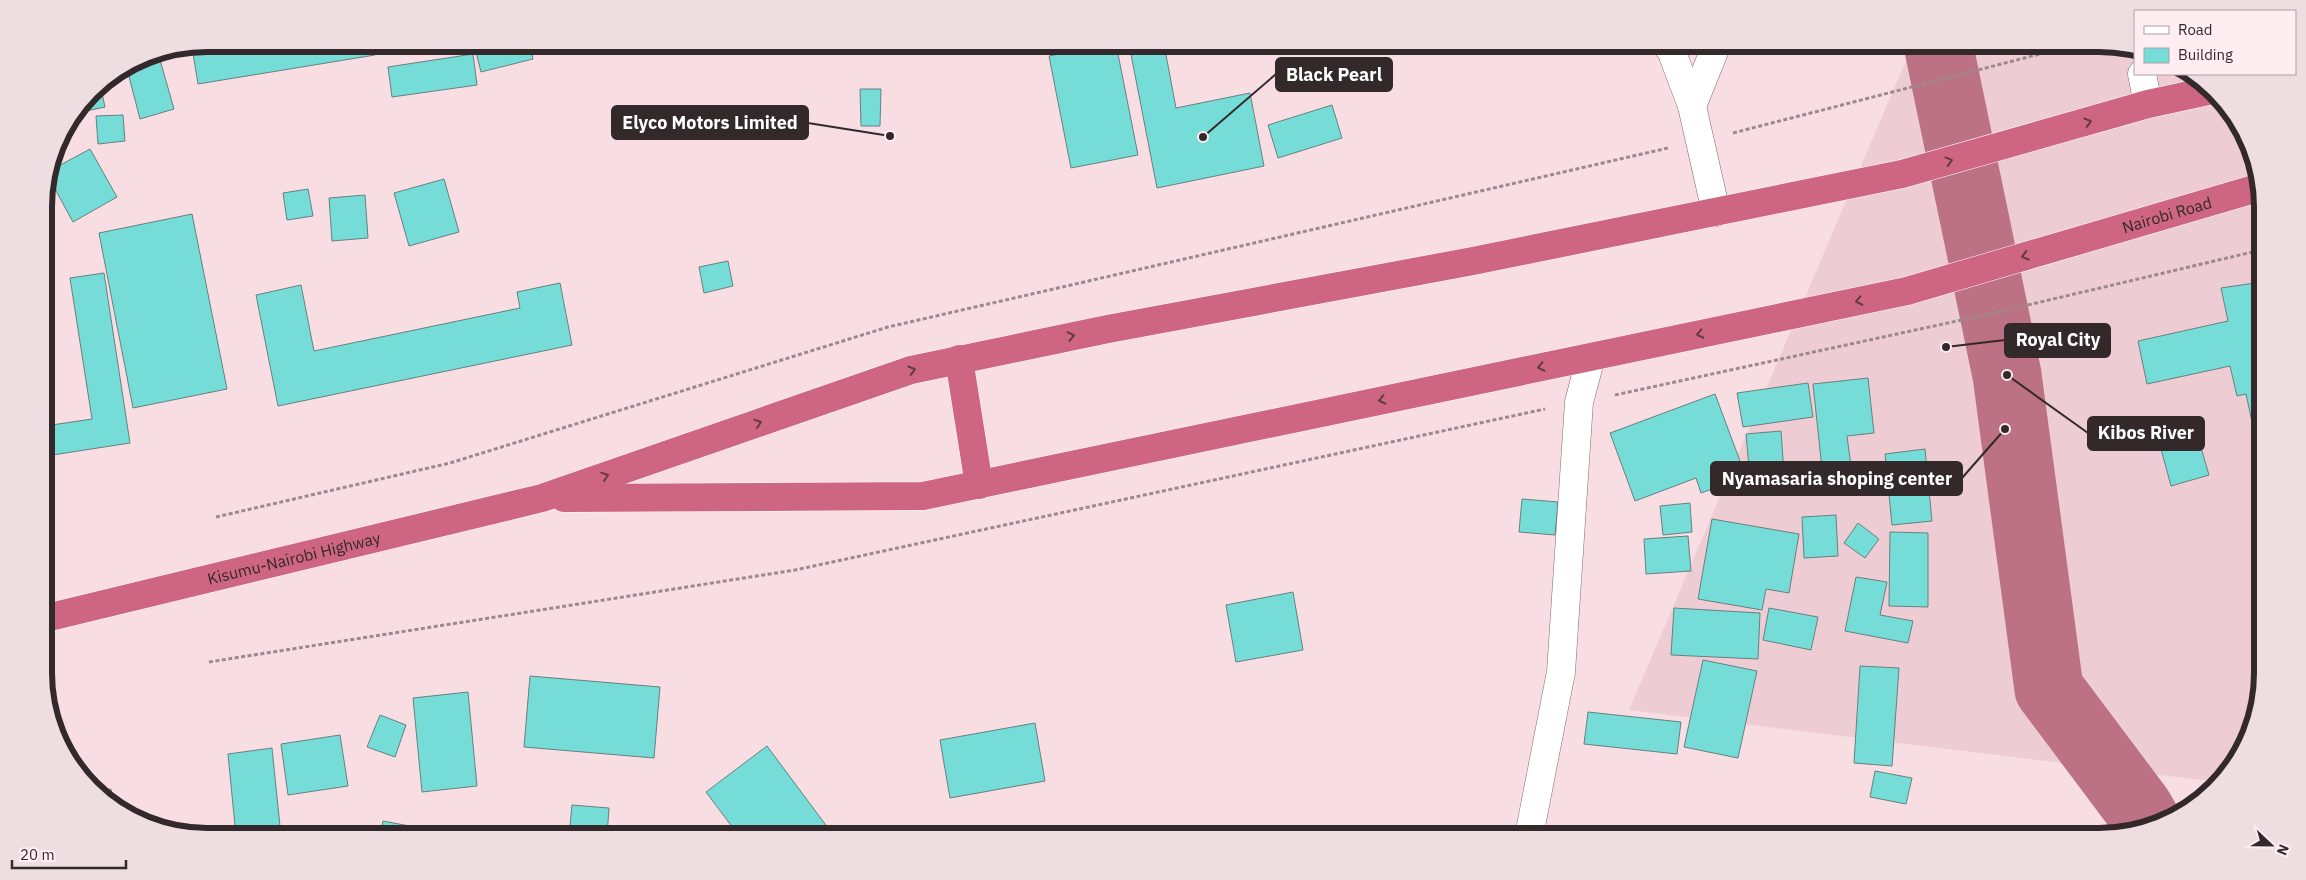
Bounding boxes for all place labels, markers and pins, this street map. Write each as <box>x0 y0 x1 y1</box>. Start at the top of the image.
callout: Black Pearl <box>1276 58 1392 91</box>
callout: Elyco Motors Limited <box>612 106 808 139</box>
callout: Royal City <box>2005 324 2110 357</box>
callout: Kibos River <box>2088 417 2204 450</box>
callout: Nyamasaria shoping center <box>1711 462 1962 495</box>

